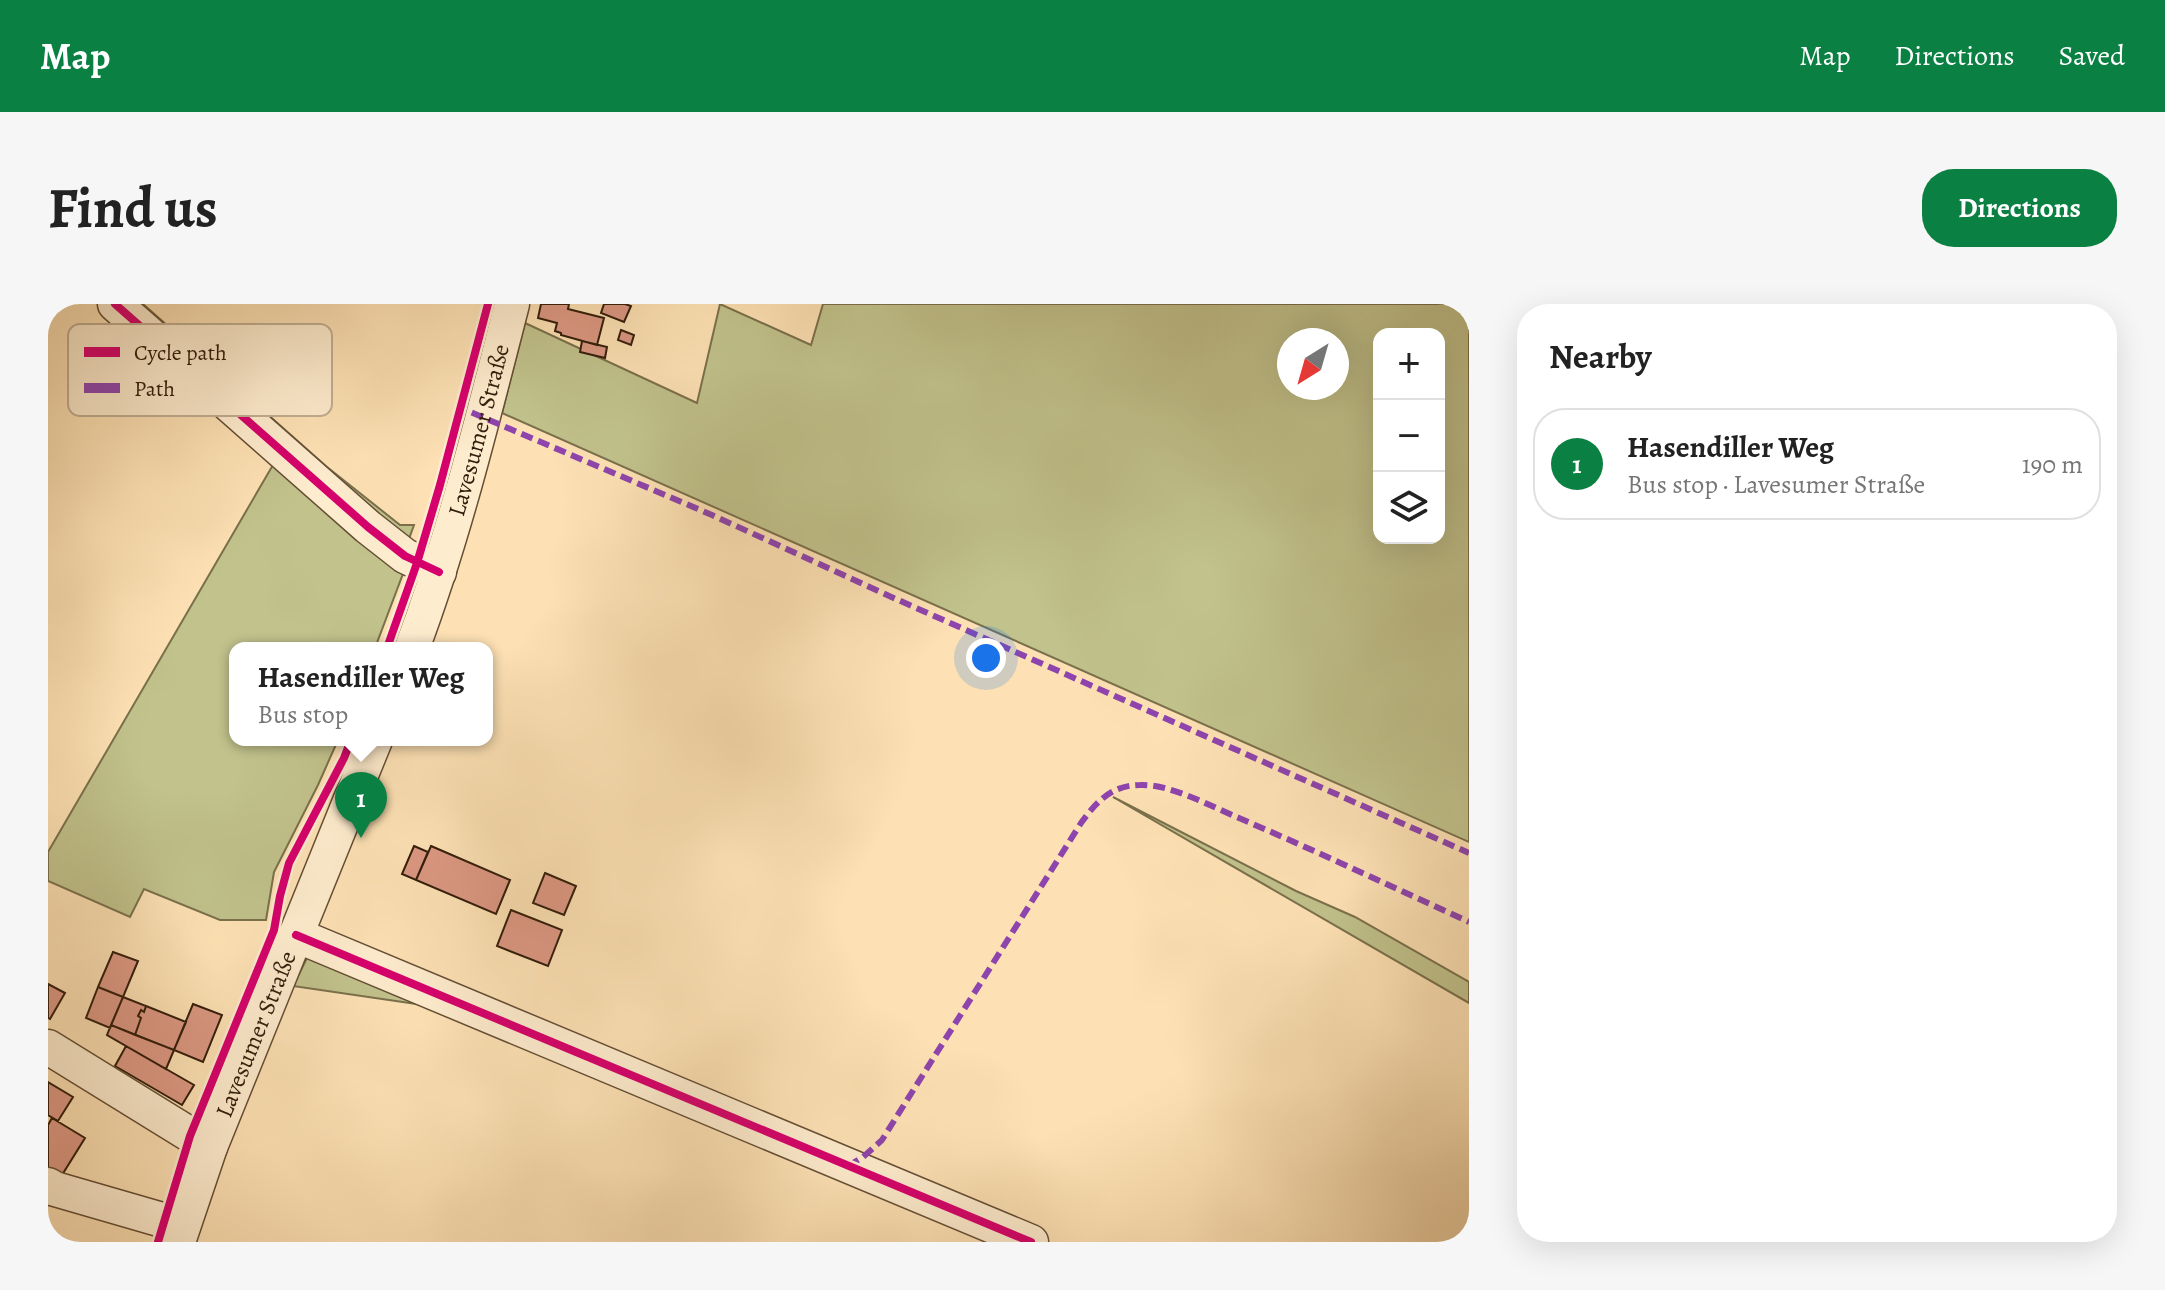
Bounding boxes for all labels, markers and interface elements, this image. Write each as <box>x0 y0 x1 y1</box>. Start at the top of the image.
text: Map <box>40 30 110 82</box>
text: Map <box>1799 37 1850 75</box>
text: Directions <box>1894 37 2015 75</box>
text: Saved <box>2059 37 2125 75</box>
button: Directions <box>1922 169 2117 247</box>
text: Find us <box>48 170 218 246</box>
legend <box>68 324 332 416</box>
north arrow <box>1277 328 1349 400</box>
map controls <box>1373 328 1445 544</box>
button: + <box>1373 328 1445 400</box>
text: Nearby <box>1549 333 1652 380</box>
text: Cycle path <box>134 338 227 368</box>
street label: Lavesumer Straße <box>440 341 517 520</box>
text: Path <box>134 374 175 404</box>
button: − <box>1373 400 1445 472</box>
text: Hasendiller Weg <box>1627 427 1834 467</box>
text: 1 <box>1572 447 1582 482</box>
text: 190 m <box>2022 447 2083 482</box>
text: Bus stop · Lavesumer Straße <box>1627 467 1925 502</box>
button: layers <box>1373 472 1445 544</box>
your location <box>966 638 1006 678</box>
popup <box>229 642 493 746</box>
text: Hasendiller Weg <box>257 657 465 697</box>
text: Bus stop <box>257 697 348 732</box>
pin: 1 <box>335 772 387 838</box>
street label: Lavesumer Straße <box>208 946 304 1122</box>

